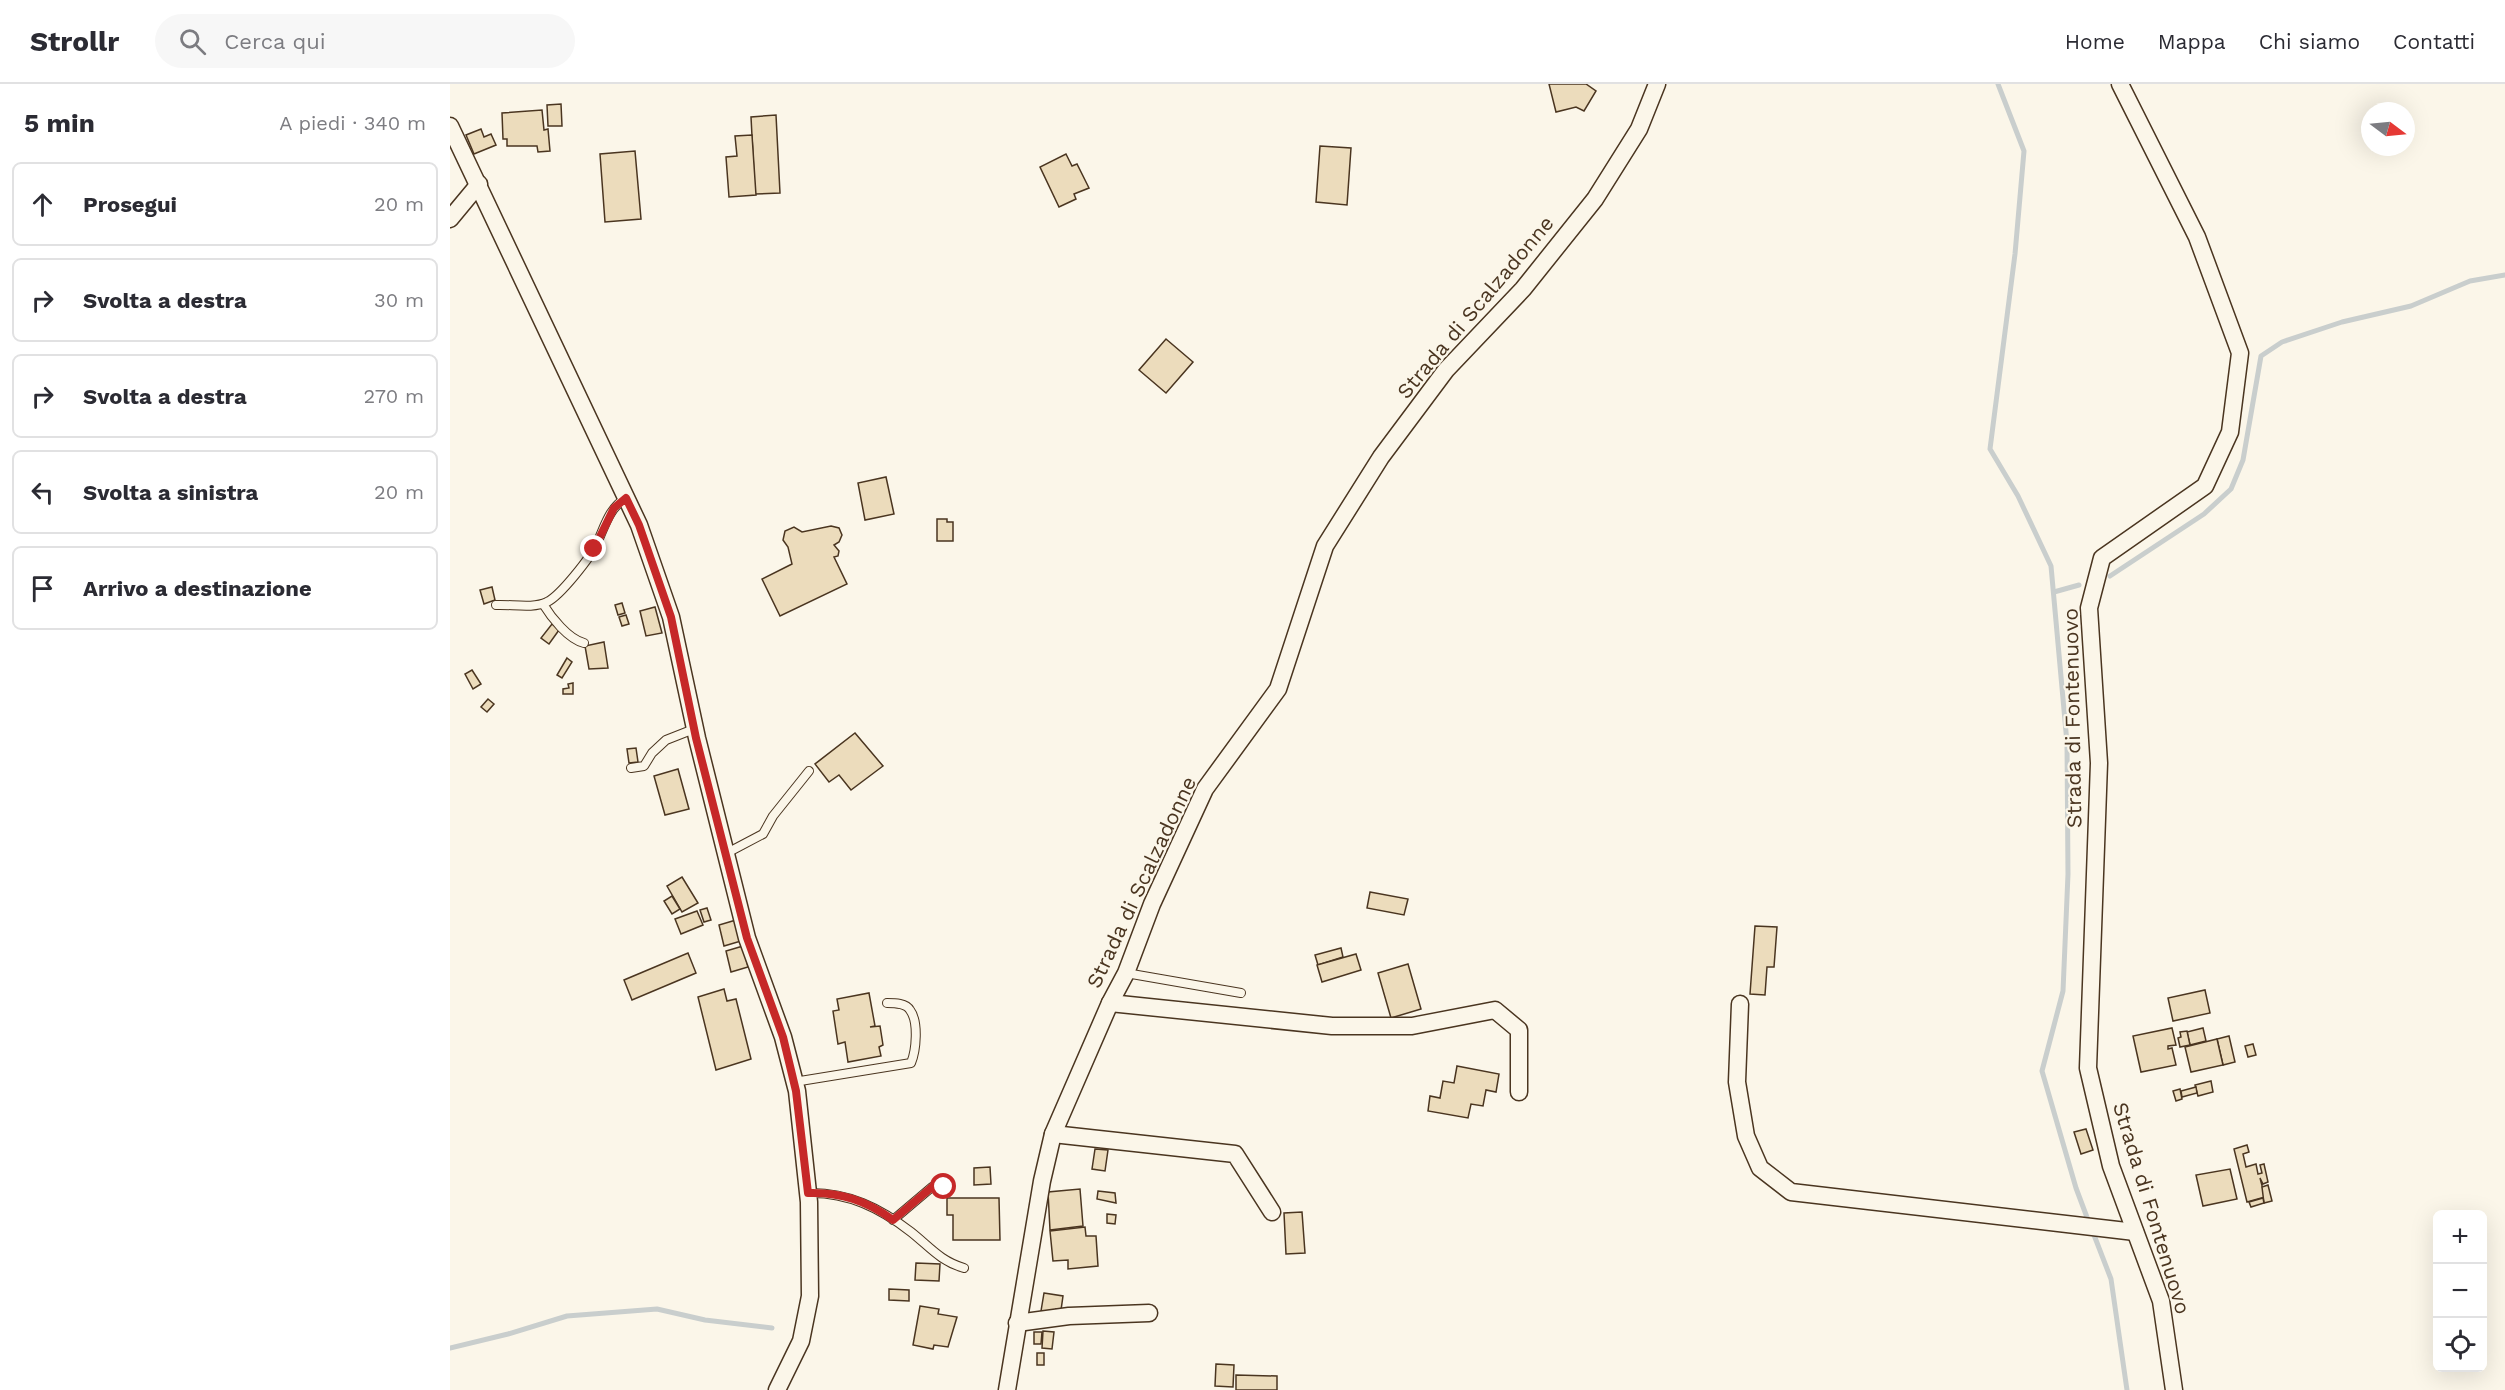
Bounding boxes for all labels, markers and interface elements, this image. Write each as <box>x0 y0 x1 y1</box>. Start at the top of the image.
search box <box>155 14 575 68</box>
text: Strollr <box>30 25 119 58</box>
icon: search <box>176 25 209 58</box>
text: Cerca qui <box>224 29 326 54</box>
text: Home <box>2065 29 2125 54</box>
text: Mappa <box>2158 29 2226 54</box>
text: Chi siamo <box>2259 29 2360 54</box>
text: Contatti <box>2393 29 2475 54</box>
north arrow <box>2361 102 2415 156</box>
text: 5 min <box>24 108 95 138</box>
text: A piedi · 340 m <box>279 111 426 135</box>
icon: ahead <box>26 188 59 221</box>
text: Prosegui <box>83 192 177 217</box>
text: 20 m <box>374 192 424 216</box>
street label: Strada di Scalzadonne <box>1391 211 1559 403</box>
icon: right <box>26 284 59 317</box>
text: Svolta a destra <box>83 288 247 313</box>
text: 30 m <box>374 288 424 312</box>
icon: right <box>26 380 59 413</box>
text: Svolta a destra <box>83 384 247 409</box>
text: 270 m <box>364 384 424 408</box>
icon: left <box>26 476 59 509</box>
text: Svolta a sinistra <box>83 480 258 505</box>
text: 20 m <box>374 480 424 504</box>
route end <box>580 535 606 561</box>
icon: arrive <box>26 572 59 605</box>
text: Arrivo a destinazione <box>83 576 312 601</box>
street label: Strada di Fontenuovo <box>2058 608 2086 828</box>
street label: Strada di Scalzadonne <box>1081 772 1201 992</box>
street label: Strada di Fontenuovo <box>2108 1099 2196 1317</box>
route start <box>930 1173 956 1199</box>
map controls <box>2433 1210 2487 1372</box>
button: + <box>2433 1210 2487 1264</box>
button: − <box>2433 1264 2487 1318</box>
button: locate <box>2433 1318 2487 1372</box>

